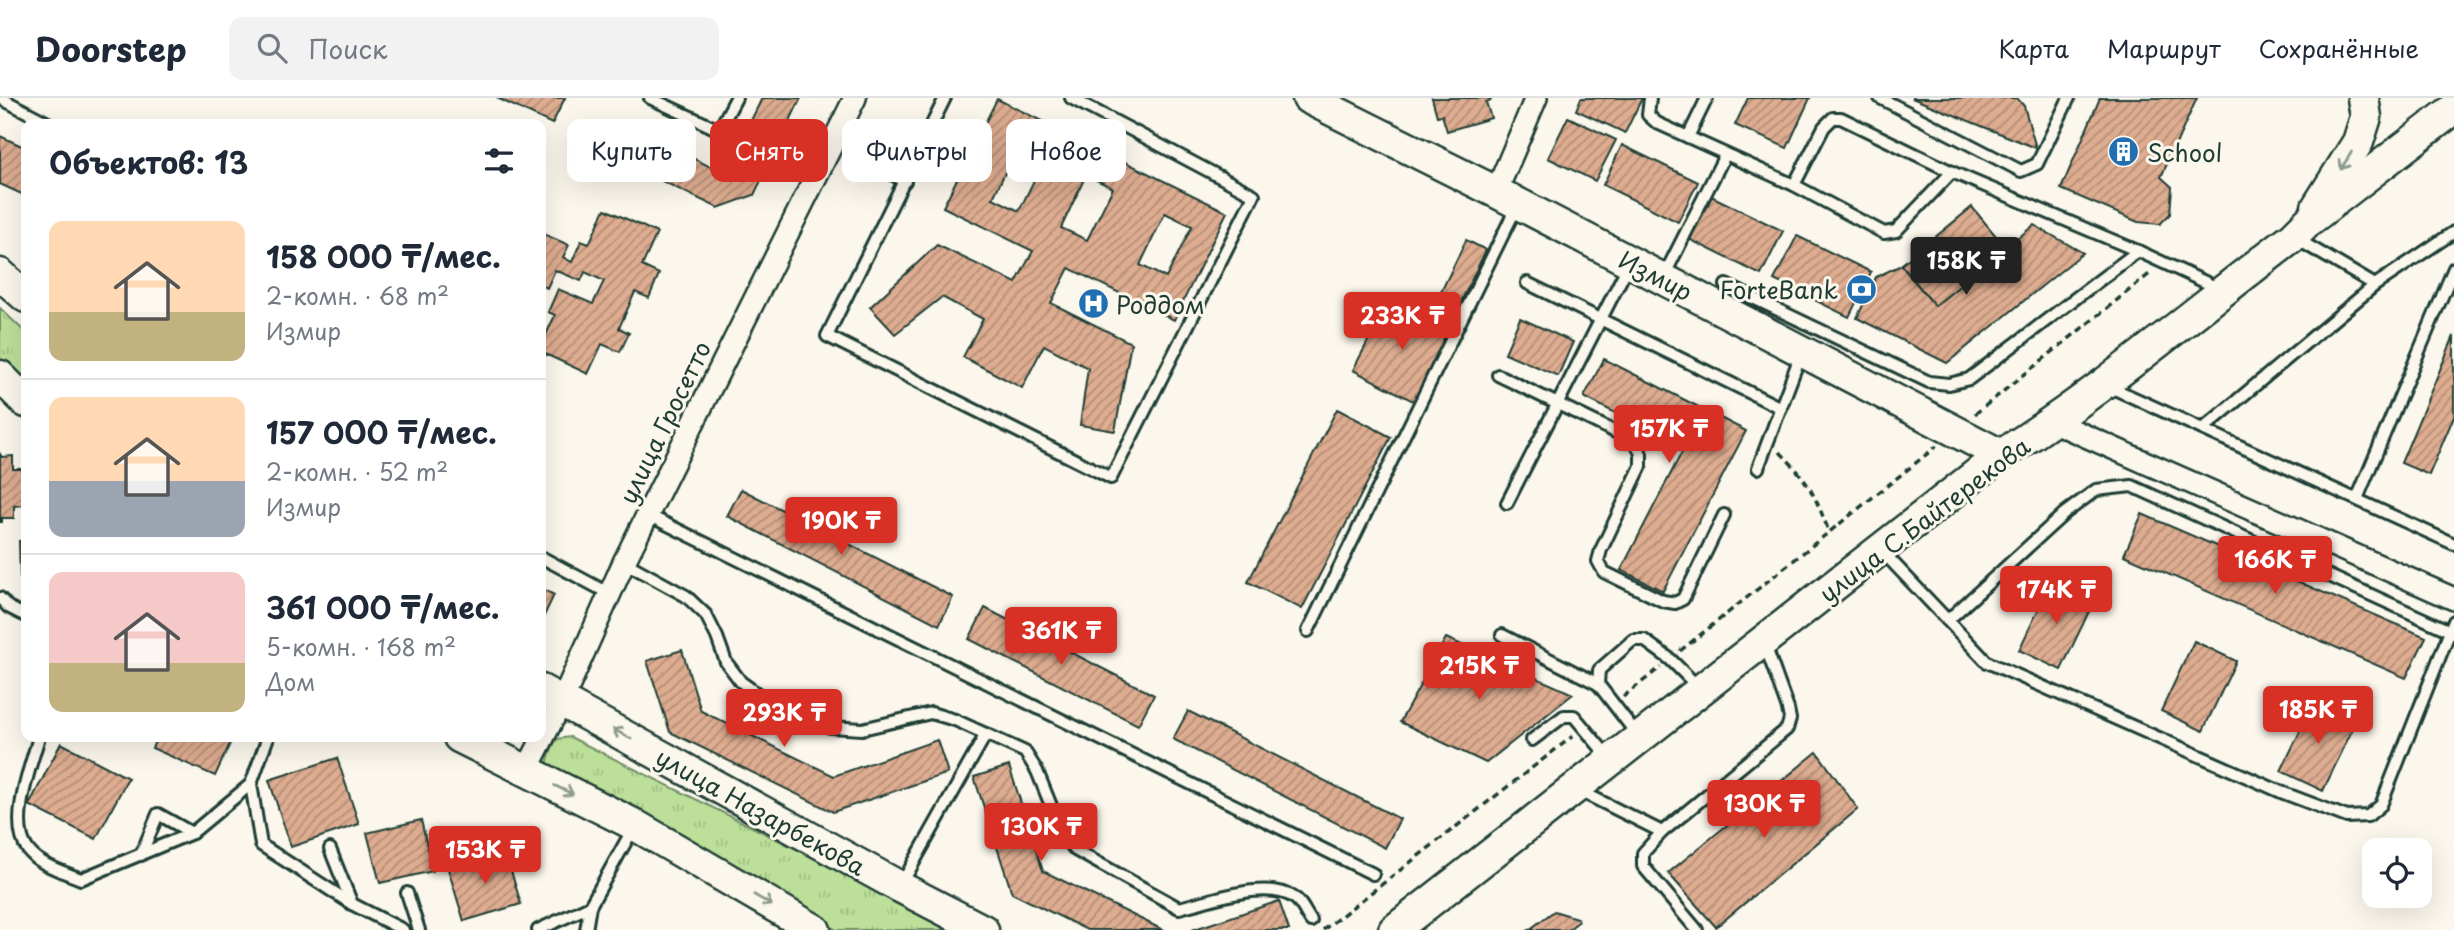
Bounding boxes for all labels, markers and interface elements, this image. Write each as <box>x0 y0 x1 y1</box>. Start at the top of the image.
search box <box>229 17 719 80</box>
text: Doorstep <box>35 23 187 73</box>
icon: search <box>253 29 291 67</box>
text: Поиск <box>309 29 388 68</box>
text: Карта <box>1998 30 2069 66</box>
text: Маршрут <box>2107 30 2221 66</box>
text: Сохранённые <box>2259 30 2419 66</box>
chip: Купить <box>567 119 696 182</box>
chip: Снять <box>710 119 828 182</box>
chip: Фильтры <box>842 119 992 182</box>
chip: Новое <box>1006 119 1126 182</box>
place label: School <box>2147 134 2222 170</box>
building icon: School <box>2107 135 2141 169</box>
text: Объектов: 13 <box>49 139 248 184</box>
icon: filters <box>480 142 518 180</box>
one-way arrow <box>2338 151 2353 170</box>
text: 158 000 ₸/мес. <box>266 233 501 278</box>
pin: 158K ₸ <box>1909 238 2023 297</box>
street label: Измир <box>1613 241 1699 309</box>
text: 158K ₸ <box>1927 242 2005 277</box>
icon: home <box>105 249 189 333</box>
place label: ForteBank <box>1720 271 1838 307</box>
bank icon: ForteBank <box>1844 272 1878 306</box>
text: 2-комн. · 68 m² <box>266 278 449 313</box>
place label: Роддом <box>1116 286 1205 322</box>
hospital icon: Роддом <box>1076 287 1110 321</box>
pin: 233K ₸ <box>1345 292 1459 352</box>
text: 233K ₸ <box>1360 297 1444 332</box>
text: Измир <box>266 313 341 348</box>
street label: улица Гросетто <box>609 334 719 510</box>
pin: 157K ₸ <box>1612 406 1726 465</box>
text: 157 000 ₸/мес. <box>266 409 497 454</box>
text: 157K ₸ <box>1630 410 1708 445</box>
icon: home <box>105 425 189 509</box>
street label: улица С.Байтерекова <box>1811 428 2037 610</box>
text: 2-комн. · 52 m² <box>266 454 448 489</box>
text: Измир <box>266 489 341 524</box>
pin: 190K ₸ <box>784 498 898 557</box>
text: 190K ₸ <box>801 502 881 537</box>
pin: 166K ₸ <box>2218 536 2332 596</box>
text: 166K ₸ <box>2234 541 2316 576</box>
pin: 174K ₸ <box>1999 566 2113 626</box>
text: 174K ₸ <box>2016 571 2096 606</box>
text: 361 000 ₸/мес. <box>266 584 500 629</box>
icon: home <box>105 600 189 684</box>
pin: 361K ₸ <box>1004 608 1118 667</box>
text: 361K ₸ <box>1021 612 1101 647</box>
text: 5-комн. · 168 m² <box>266 629 456 664</box>
pin: 215K ₸ <box>1422 642 1536 702</box>
text: 215K ₸ <box>1439 647 1519 682</box>
text: Дом <box>266 664 315 699</box>
pin: 185K ₸ <box>2261 686 2375 746</box>
pin: 293K ₸ <box>727 690 841 749</box>
text: 185K ₸ <box>2279 691 2357 726</box>
text: 293K ₸ <box>742 694 826 729</box>
one-way arrow <box>612 727 632 741</box>
street label: улица Назарбекова <box>650 738 873 884</box>
pin: 130K ₸ <box>1707 780 1821 840</box>
one-way arrow <box>553 783 574 797</box>
text: 130K ₸ <box>1723 785 1805 820</box>
pin: 130K ₸ <box>984 804 1098 863</box>
text: 130K ₸ <box>1000 808 1082 843</box>
pin: 153K ₸ <box>428 826 542 886</box>
text: 153K ₸ <box>445 831 525 866</box>
map controls <box>2362 838 2432 908</box>
button: locate <box>2362 838 2432 908</box>
one-way arrow <box>752 894 773 907</box>

